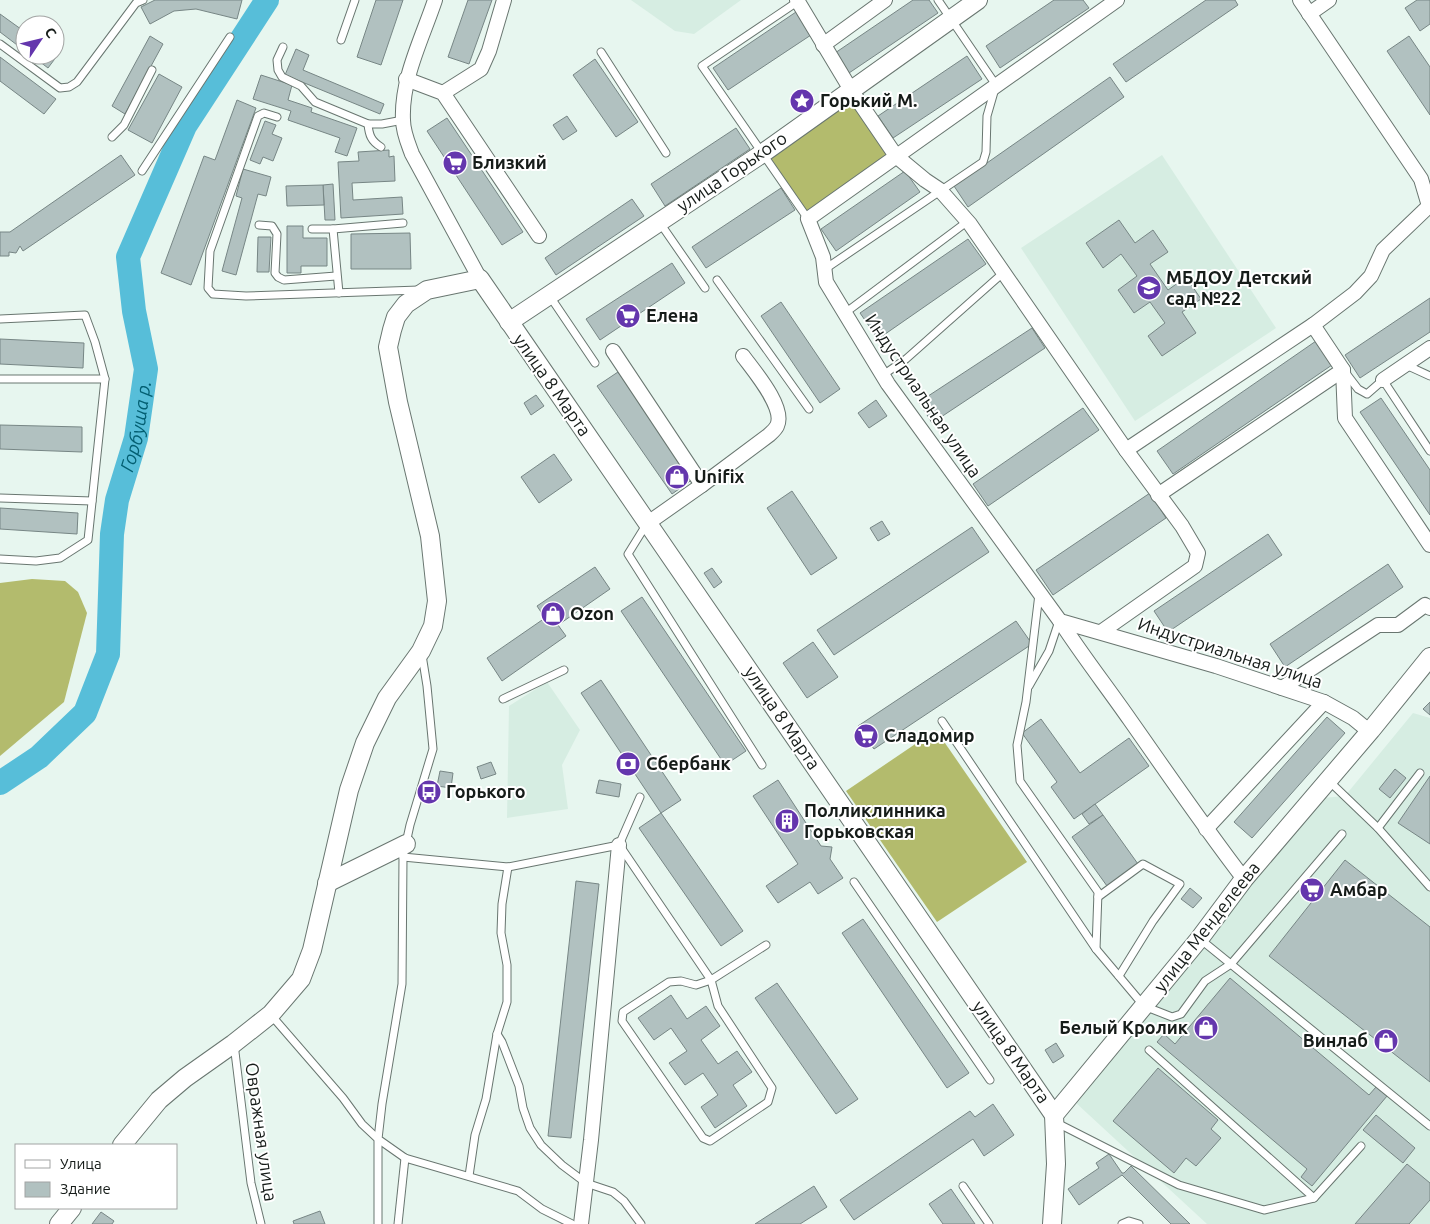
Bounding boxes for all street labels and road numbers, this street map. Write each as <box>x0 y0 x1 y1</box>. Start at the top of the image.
street label: улица Горького <box>673 127 790 215</box>
street label: Индустриальная улица <box>862 310 986 481</box>
street label: улица 8 Марта <box>510 329 596 439</box>
street label: Индустриальная улица <box>1136 613 1325 691</box>
street label: улица 8 Марта <box>741 662 825 773</box>
street label: улица Менделеева <box>1149 857 1263 995</box>
street label: улица 8 Марта <box>969 996 1055 1106</box>
street label: Овражная улица <box>242 1061 282 1203</box>

